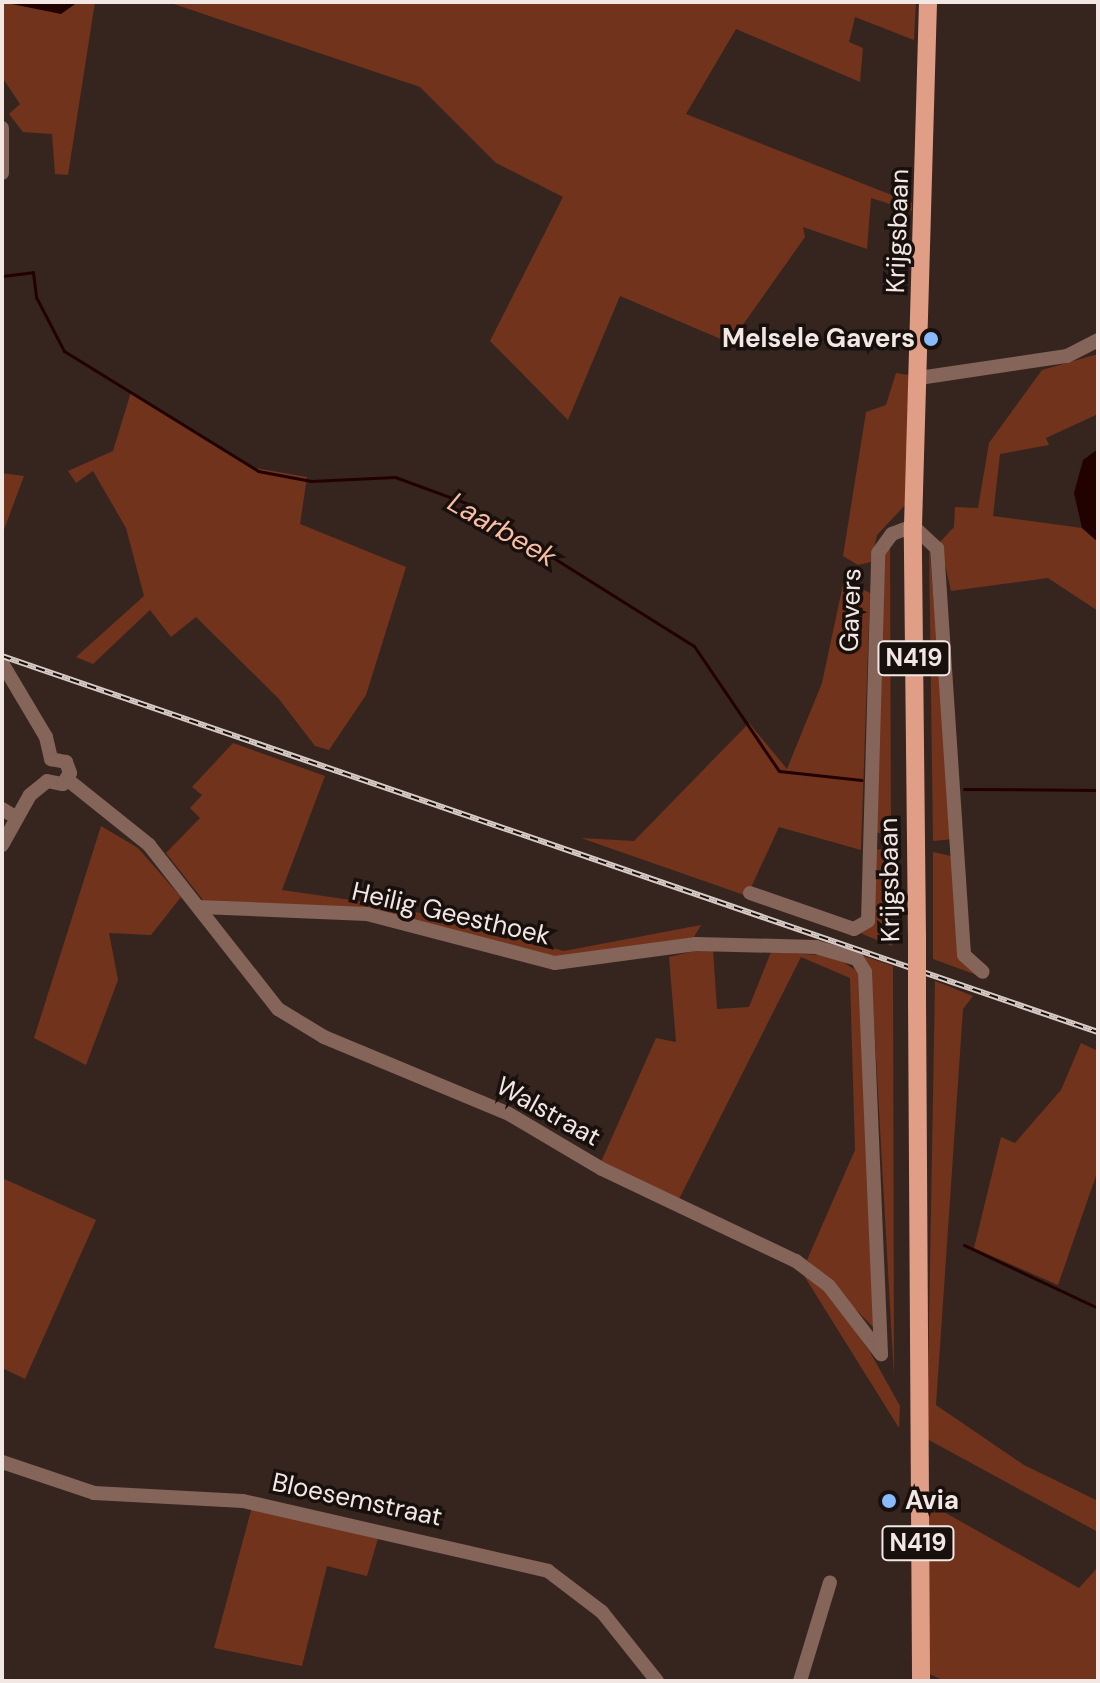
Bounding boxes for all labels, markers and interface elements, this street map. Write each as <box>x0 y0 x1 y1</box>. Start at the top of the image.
street label: Krijgsbaan <box>880 168 916 294</box>
place label: Melsele Gavers <box>722 323 915 355</box>
marker: Melsele Gavers <box>922 330 940 348</box>
water label: Laarbeek <box>442 486 562 574</box>
street label: Gavers <box>834 568 868 652</box>
road number: N419 <box>876 638 952 678</box>
street label: Krijgsbaan <box>873 818 907 942</box>
street label: Heilig Geesthoek <box>349 876 553 952</box>
street label: Walstraat <box>490 1071 606 1153</box>
street label: Bloesemstraat <box>269 1467 445 1533</box>
place label: Avia <box>905 1485 959 1517</box>
marker: Avia <box>880 1492 898 1510</box>
road number: N419 <box>880 1523 956 1563</box>

